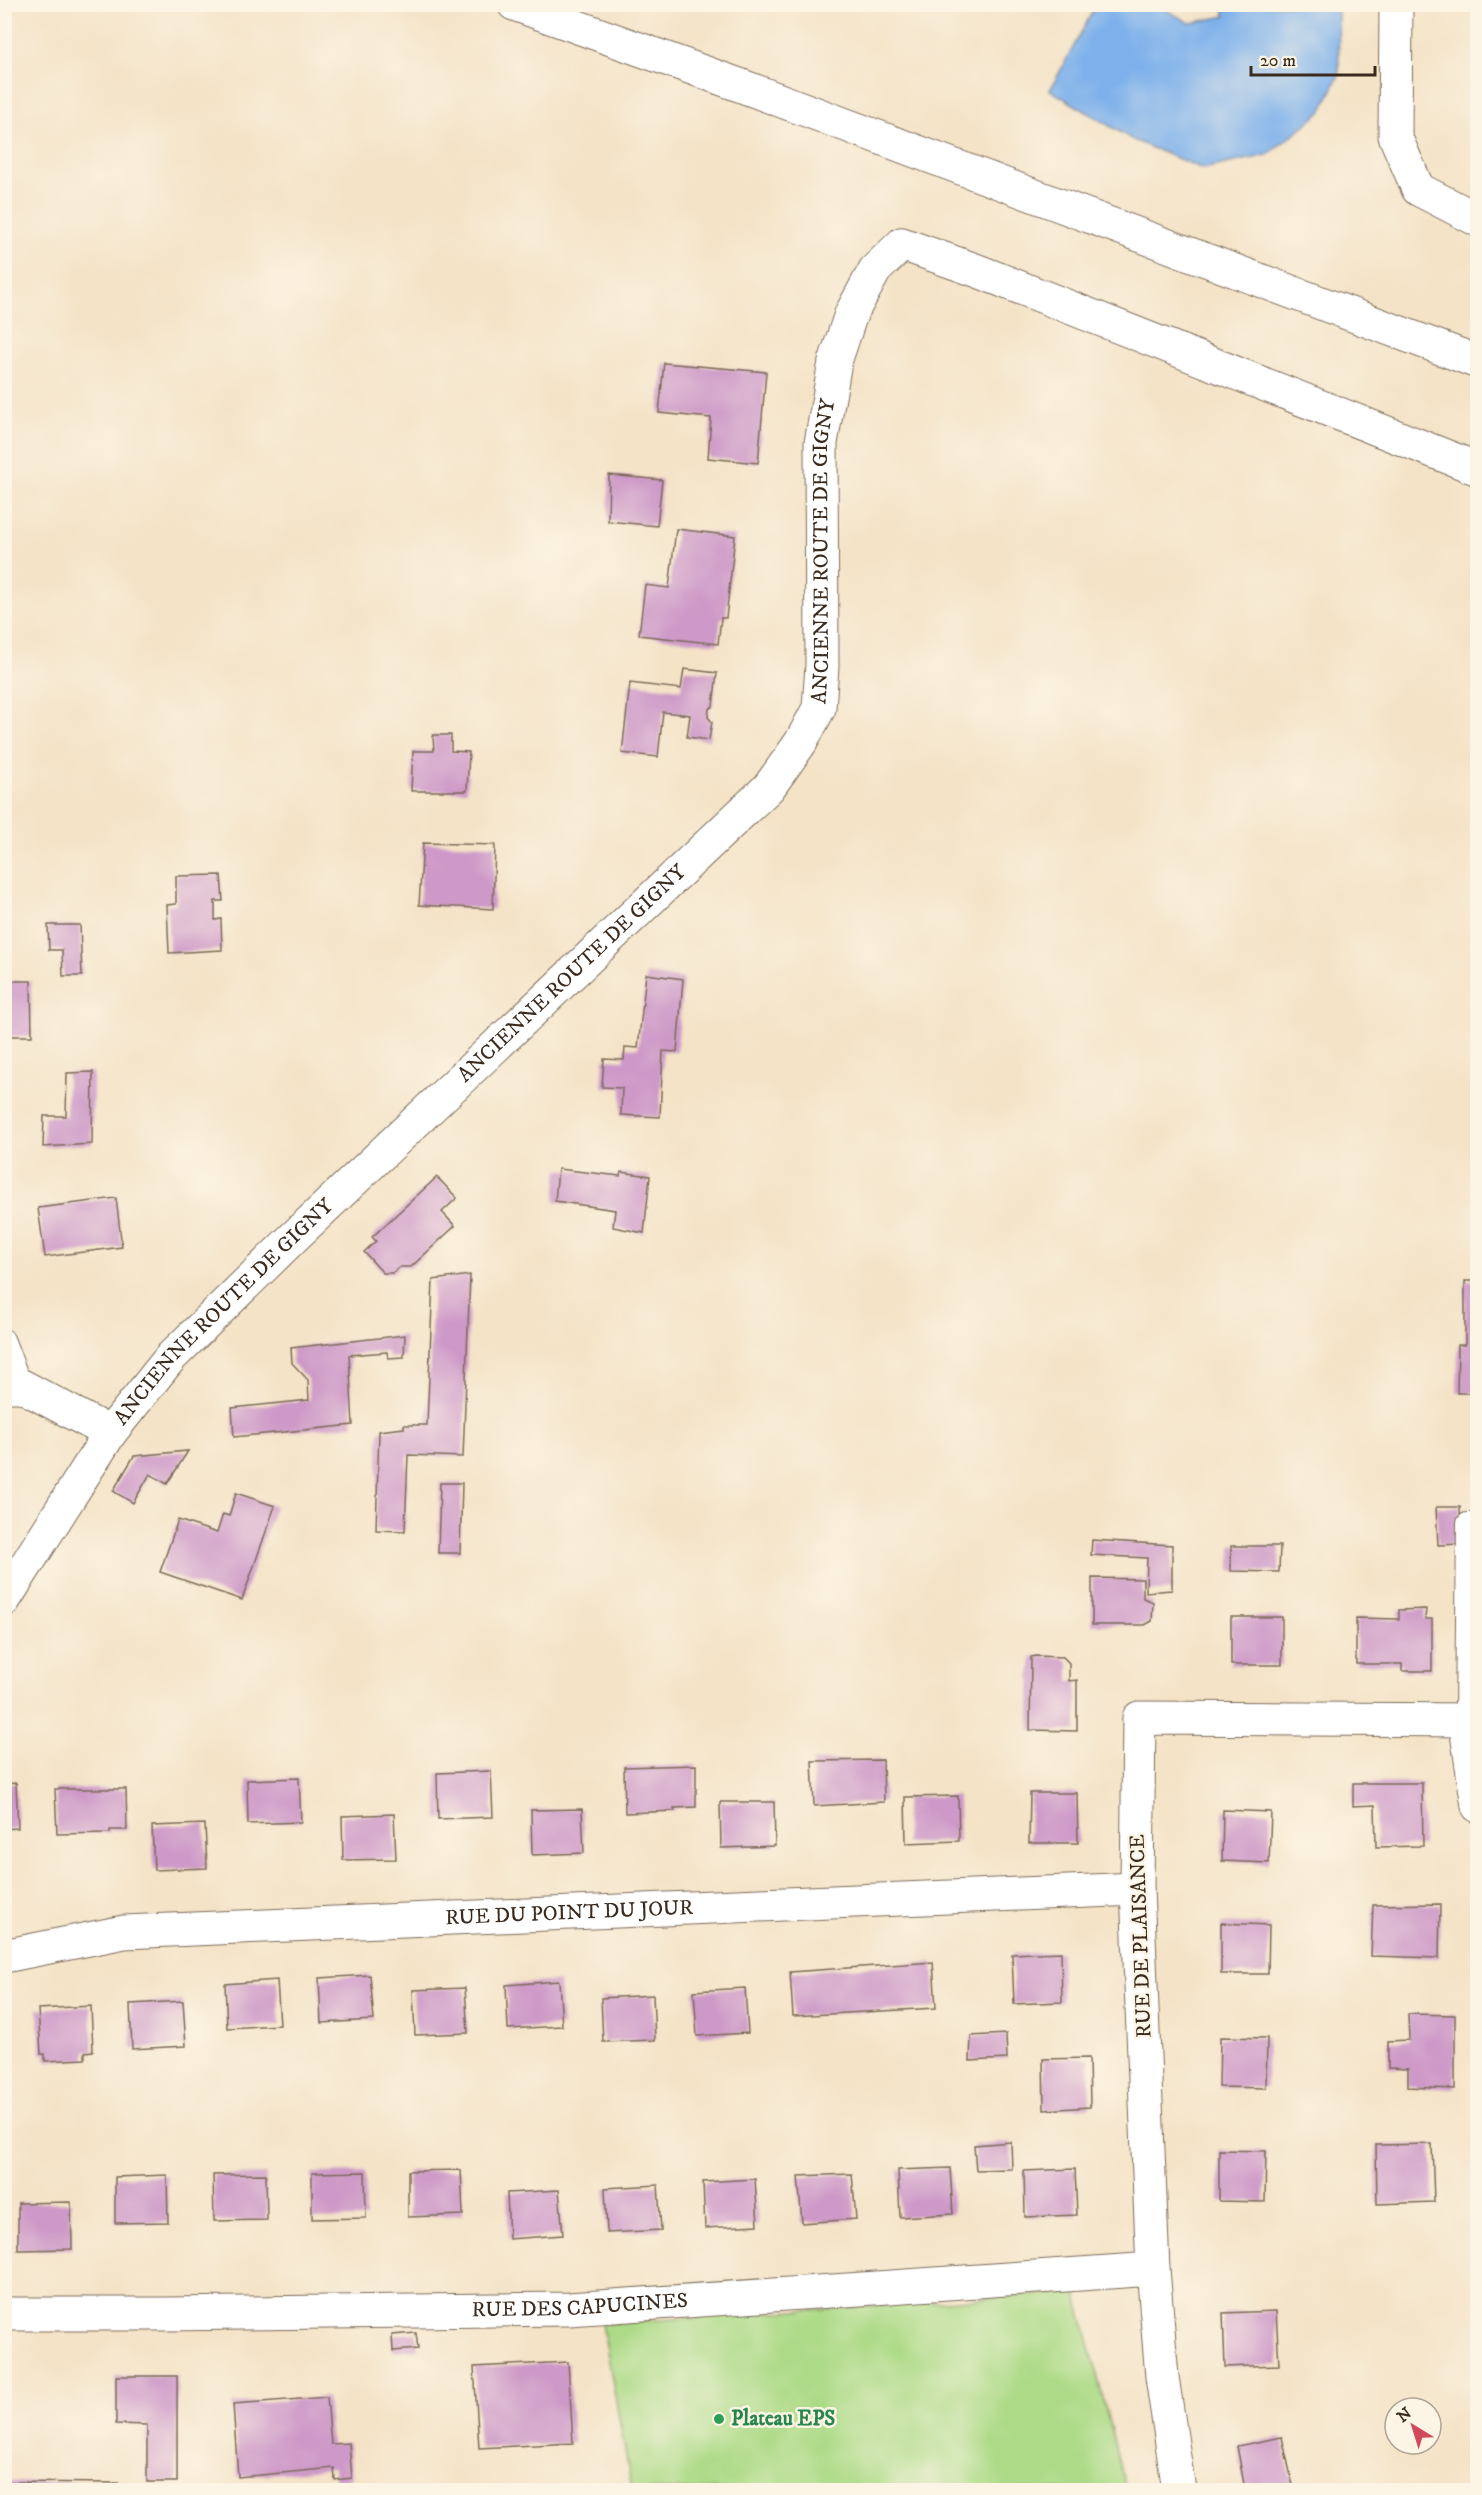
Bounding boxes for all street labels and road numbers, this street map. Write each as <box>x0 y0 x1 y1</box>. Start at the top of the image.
street label: ANCIENNE ROUTE DE GIGNY <box>806 396 842 705</box>
street label: ANCIENNE ROUTE DE GIGNY <box>452 859 692 1088</box>
street label: ANCIENNE ROUTE DE GIGNY <box>108 1193 339 1431</box>
street label: RUE DE PLAISANCE <box>1124 1834 1158 2038</box>
street label: RUE DU POINT DU JOUR <box>445 1895 694 1931</box>
street label: RUE DES CAPUCINES <box>472 2288 689 2323</box>

